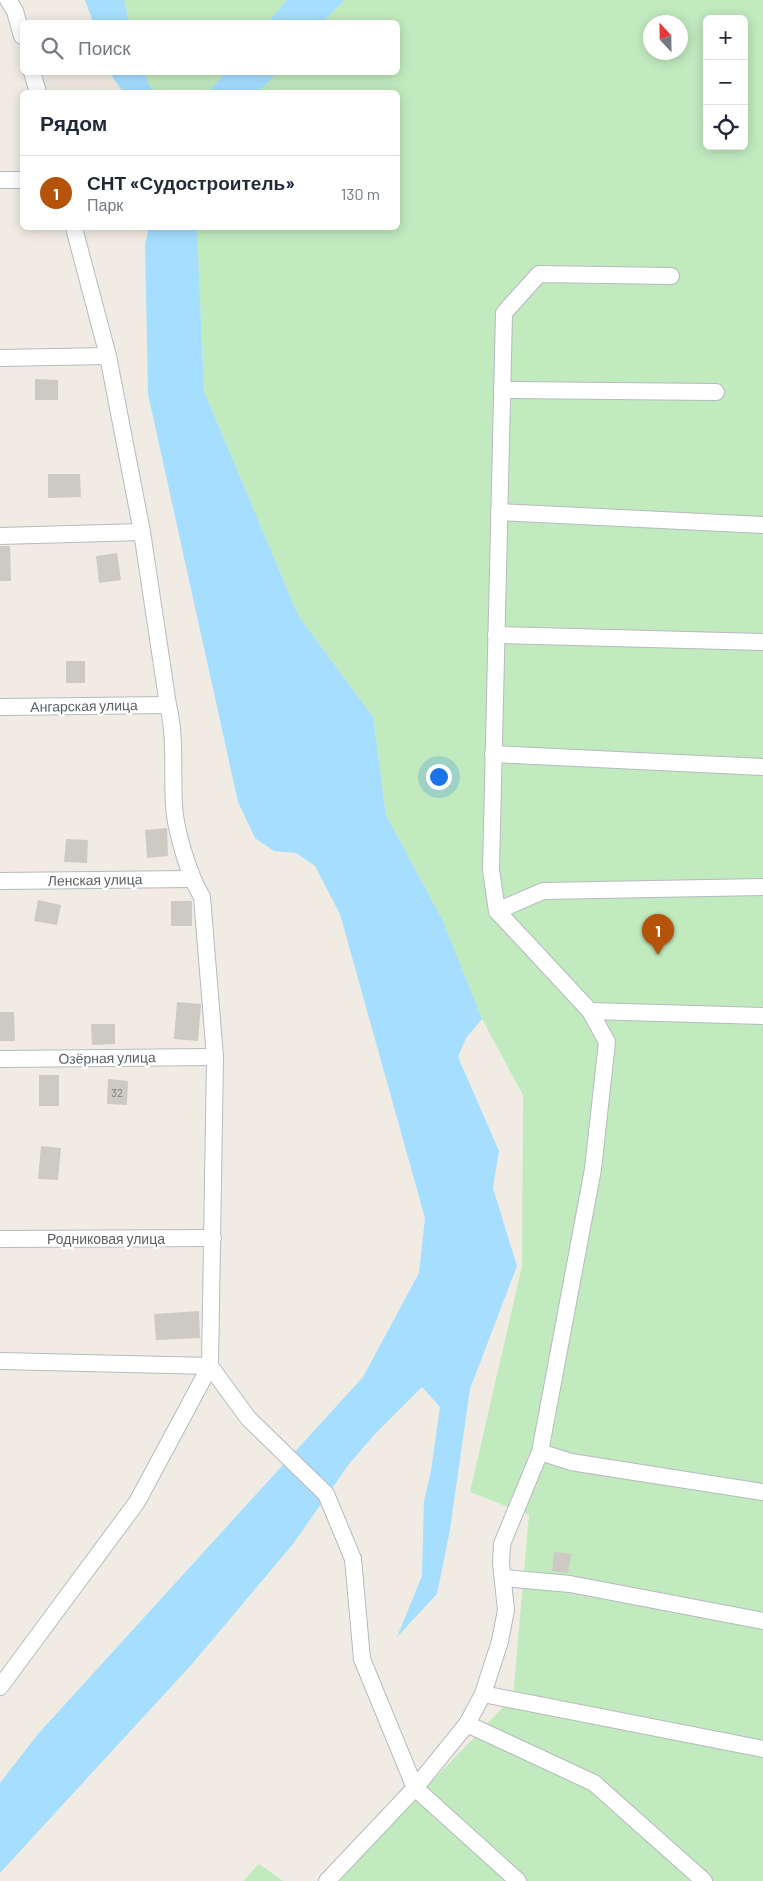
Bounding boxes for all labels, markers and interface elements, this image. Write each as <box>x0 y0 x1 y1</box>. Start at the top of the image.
north arrow <box>643 15 688 60</box>
map controls <box>703 15 748 150</box>
button: + <box>703 15 748 60</box>
search box <box>20 20 400 75</box>
icon: search <box>38 34 66 62</box>
text: Поиск <box>78 36 131 59</box>
button: − <box>703 60 748 105</box>
button: locate <box>703 105 748 150</box>
text: Рядом <box>40 110 107 135</box>
text: СНТ «Судостроитель» <box>87 171 295 194</box>
text: 1 <box>53 184 59 203</box>
text: 130 m <box>341 184 380 203</box>
text: Парк <box>87 195 123 214</box>
street label: Ангарская улица <box>30 696 138 715</box>
your location <box>426 764 452 790</box>
street label: Ленская улица <box>47 870 143 889</box>
pin: 1 <box>642 914 674 955</box>
street label: Озёрная улица <box>58 1048 156 1067</box>
house number: 32 <box>111 1086 123 1099</box>
street label: Родниковая улица <box>47 1230 165 1247</box>

